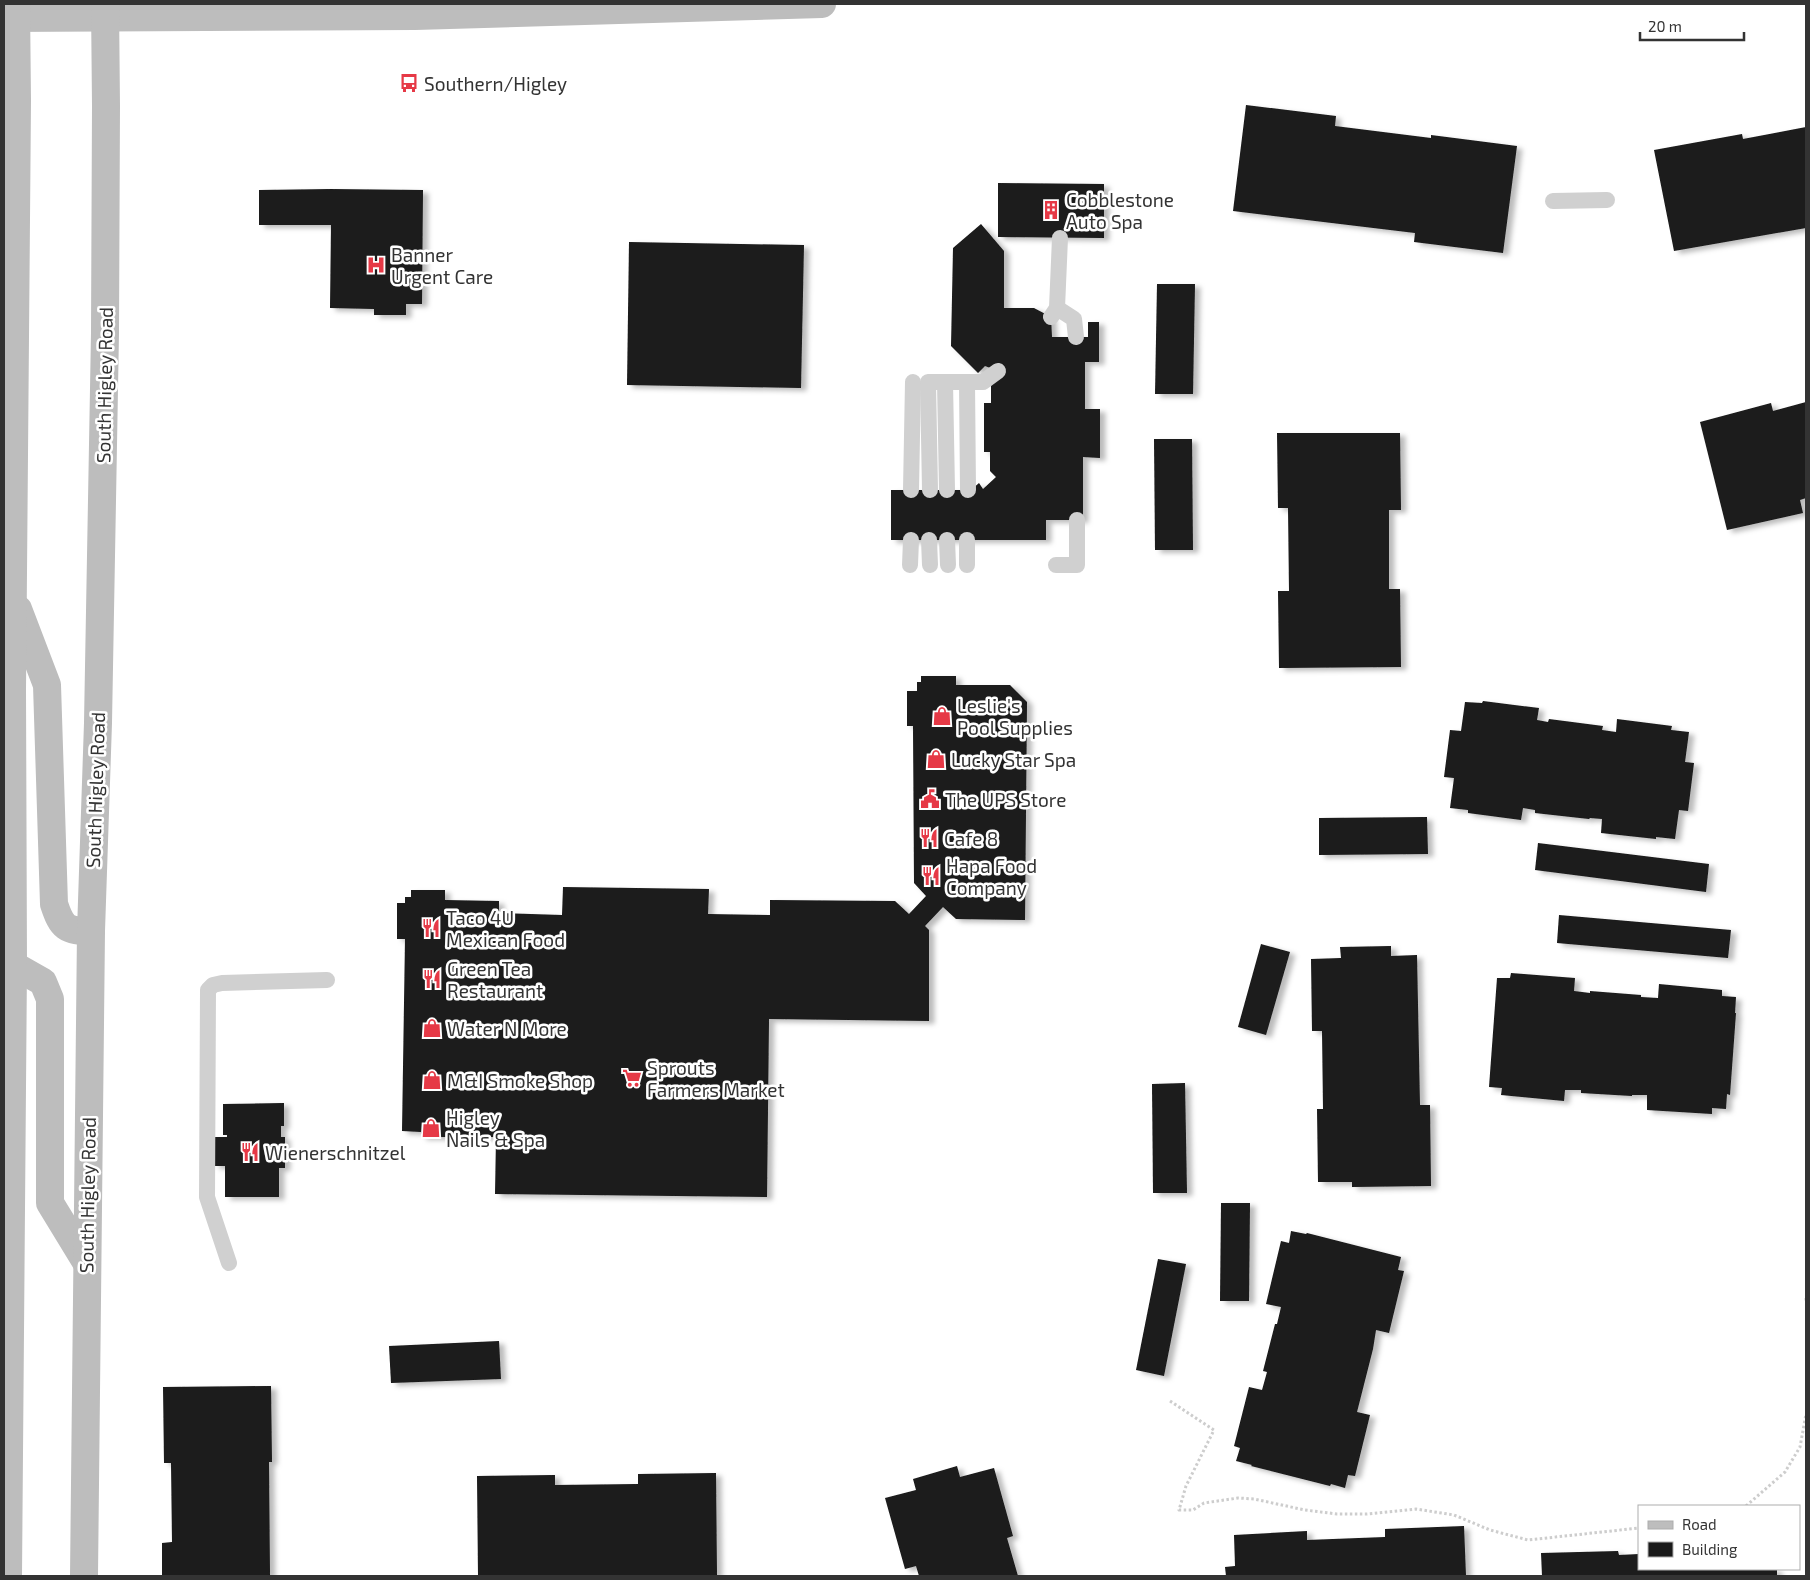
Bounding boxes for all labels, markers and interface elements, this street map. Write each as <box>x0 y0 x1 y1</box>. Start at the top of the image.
scale bar <box>1640 10 1744 42</box>
text: 20 m <box>1648 17 1682 35</box>
bus stop icon: Southern/Higley <box>398 72 420 94</box>
place label: Southern/Higley <box>424 72 567 95</box>
place label: Cobblestone Auto Spa <box>1066 188 1174 233</box>
building icon: Cobblestone Auto Spa <box>1040 199 1062 221</box>
place label: Banner Urgent Care <box>391 243 493 288</box>
hospital icon: Banner Urgent Care <box>365 254 387 276</box>
street label: South Higley Road <box>91 307 117 463</box>
place label: Leslie's Pool Supplies <box>957 694 1073 739</box>
shop icon: Leslie's Pool Supplies <box>931 705 953 727</box>
street label: South Higley Road <box>81 712 109 868</box>
shop icon: Lucky Star Spa <box>925 748 947 770</box>
place label: Lucky Star Spa <box>951 748 1076 771</box>
public building icon: The UPS Store <box>919 788 941 810</box>
place label: The UPS Store <box>945 788 1066 811</box>
restaurant icon: Cafe 8 <box>918 827 940 849</box>
place label: Cafe 8 <box>944 827 998 850</box>
place label: Hapa Food Company <box>946 854 1037 899</box>
restaurant icon: Hapa Food Company <box>920 865 942 887</box>
place label: Taco 4U Mexican Food <box>446 906 565 951</box>
restaurant icon: Taco 4U Mexican Food <box>420 917 442 939</box>
place label: Green Tea Restaurant <box>447 957 543 1002</box>
restaurant icon: Green Tea Restaurant <box>421 968 443 990</box>
shop icon: Water N More <box>421 1017 443 1039</box>
place label: Water N More <box>447 1017 567 1040</box>
place label: Sprouts Farmers Market <box>647 1056 785 1101</box>
supermarket icon: Sprouts Farmers Market <box>621 1067 643 1089</box>
shop icon: M&I Smoke Shop <box>421 1069 443 1091</box>
place label: M&I Smoke Shop <box>447 1069 593 1092</box>
place label: Higley Nails & Spa <box>446 1106 545 1151</box>
street label: South Higley Road <box>74 1117 100 1273</box>
shop icon: Higley Nails & Spa <box>420 1117 442 1139</box>
restaurant icon: Wienerschnitzel <box>239 1141 261 1163</box>
place label: Wienerschnitzel <box>265 1141 406 1164</box>
legend <box>1638 1505 1800 1570</box>
text: Road <box>1682 1515 1717 1533</box>
text: Building <box>1682 1540 1738 1558</box>

